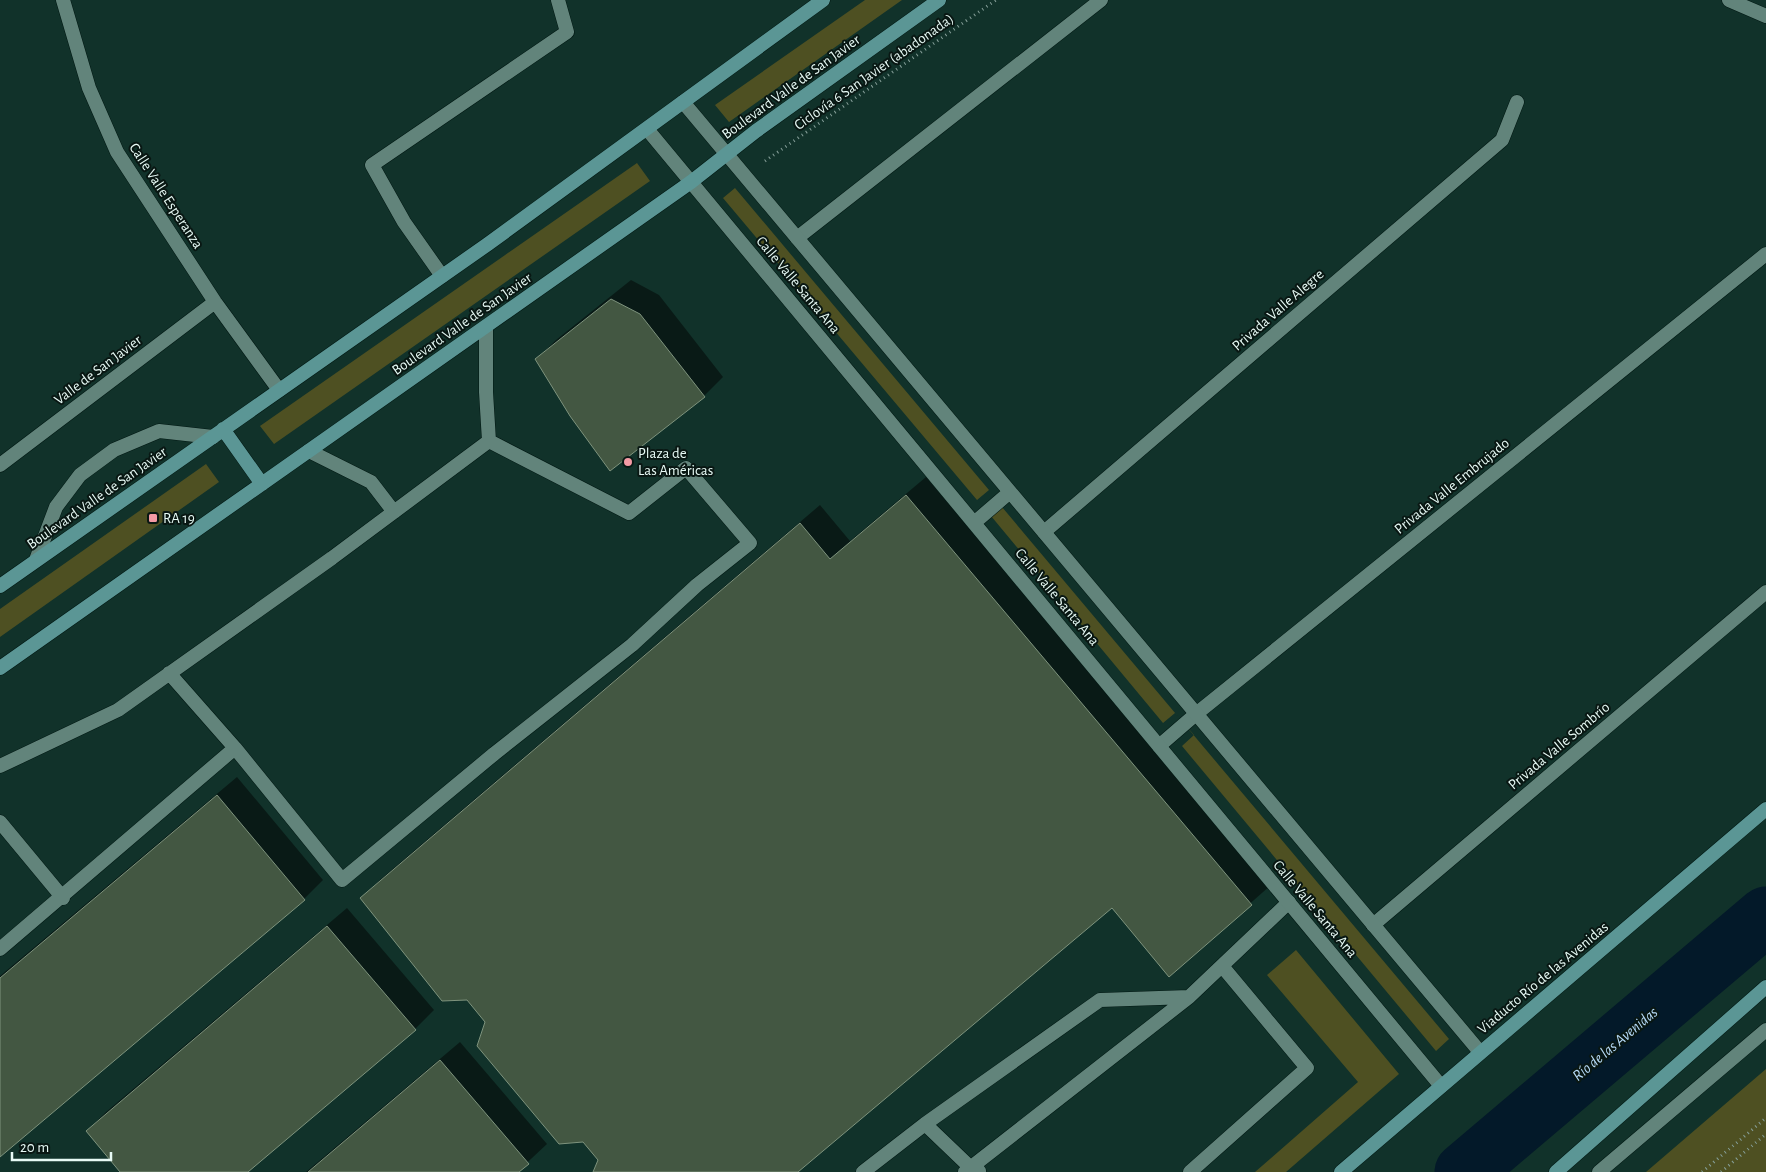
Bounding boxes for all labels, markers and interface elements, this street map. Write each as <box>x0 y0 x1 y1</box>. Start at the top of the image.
street label: Ciclovía 6 San Javier (abadonada) <box>792 11 956 133</box>
street label: Boulevard Valle de San Javier <box>719 32 863 142</box>
street label: Calle Valle Esperanza <box>126 141 206 252</box>
street label: Calle Valle Santa Ana <box>753 234 843 336</box>
street label: Privada Valle Alegre <box>1229 266 1327 354</box>
street label: Boulevard Valle de San Javier <box>389 270 535 378</box>
street label: Valle de San Javier <box>52 332 145 408</box>
street label: Privada Valle Embrujado <box>1392 435 1512 537</box>
street label: Boulevard Valle de San Javier <box>24 444 170 552</box>
place label: Plaza de Las Américas <box>638 446 713 478</box>
marker: Plaza de Las Américas <box>622 456 634 468</box>
place label: RA 19 <box>163 511 195 526</box>
marker: RA 19 <box>147 512 159 524</box>
street label: Calle Valle Santa Ana <box>1012 546 1102 648</box>
street label: Privada Valle Sombrío <box>1506 699 1612 793</box>
street label: Calle Valle Santa Ana <box>1270 858 1360 960</box>
street label: Viaducto Río de las Avenidas <box>1475 919 1611 1037</box>
water label: Río de las Avenidas <box>1569 1004 1661 1084</box>
scale bar <box>12 1130 111 1162</box>
text: 20 m <box>20 1140 49 1155</box>

